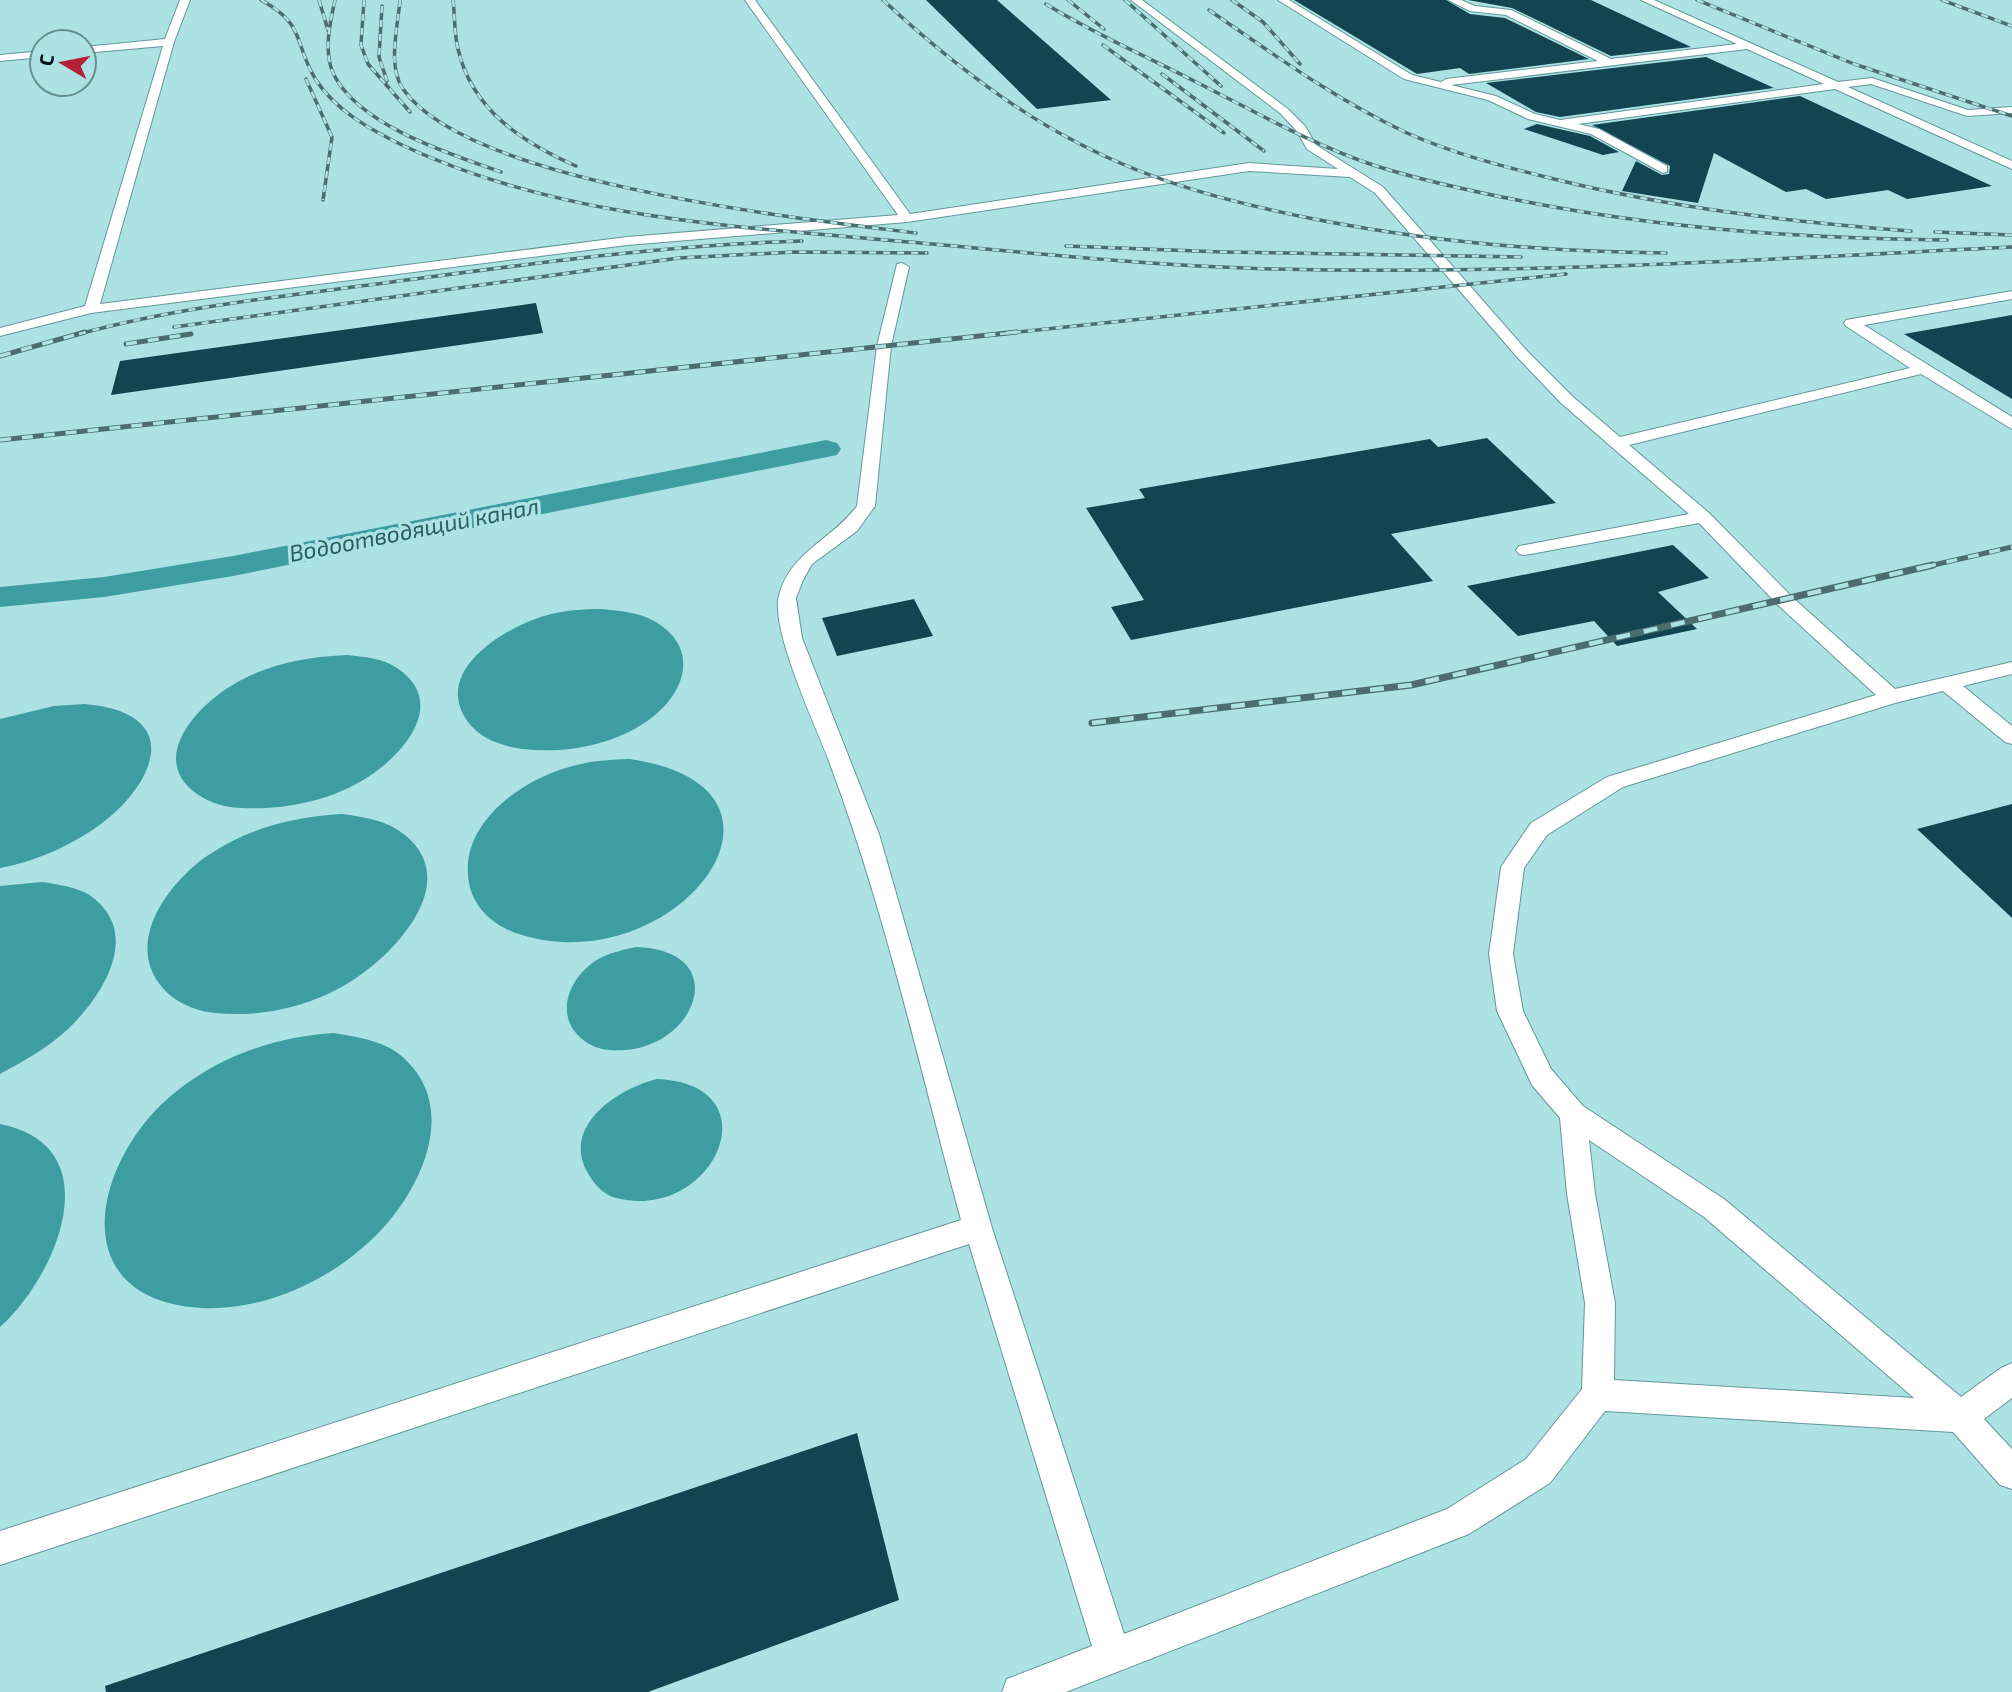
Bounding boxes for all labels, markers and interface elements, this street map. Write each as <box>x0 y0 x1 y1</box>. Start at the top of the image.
north arrow <box>28 28 98 98</box>
text: С <box>33 52 58 67</box>
water label: Водоотводящий канал <box>287 491 541 567</box>

